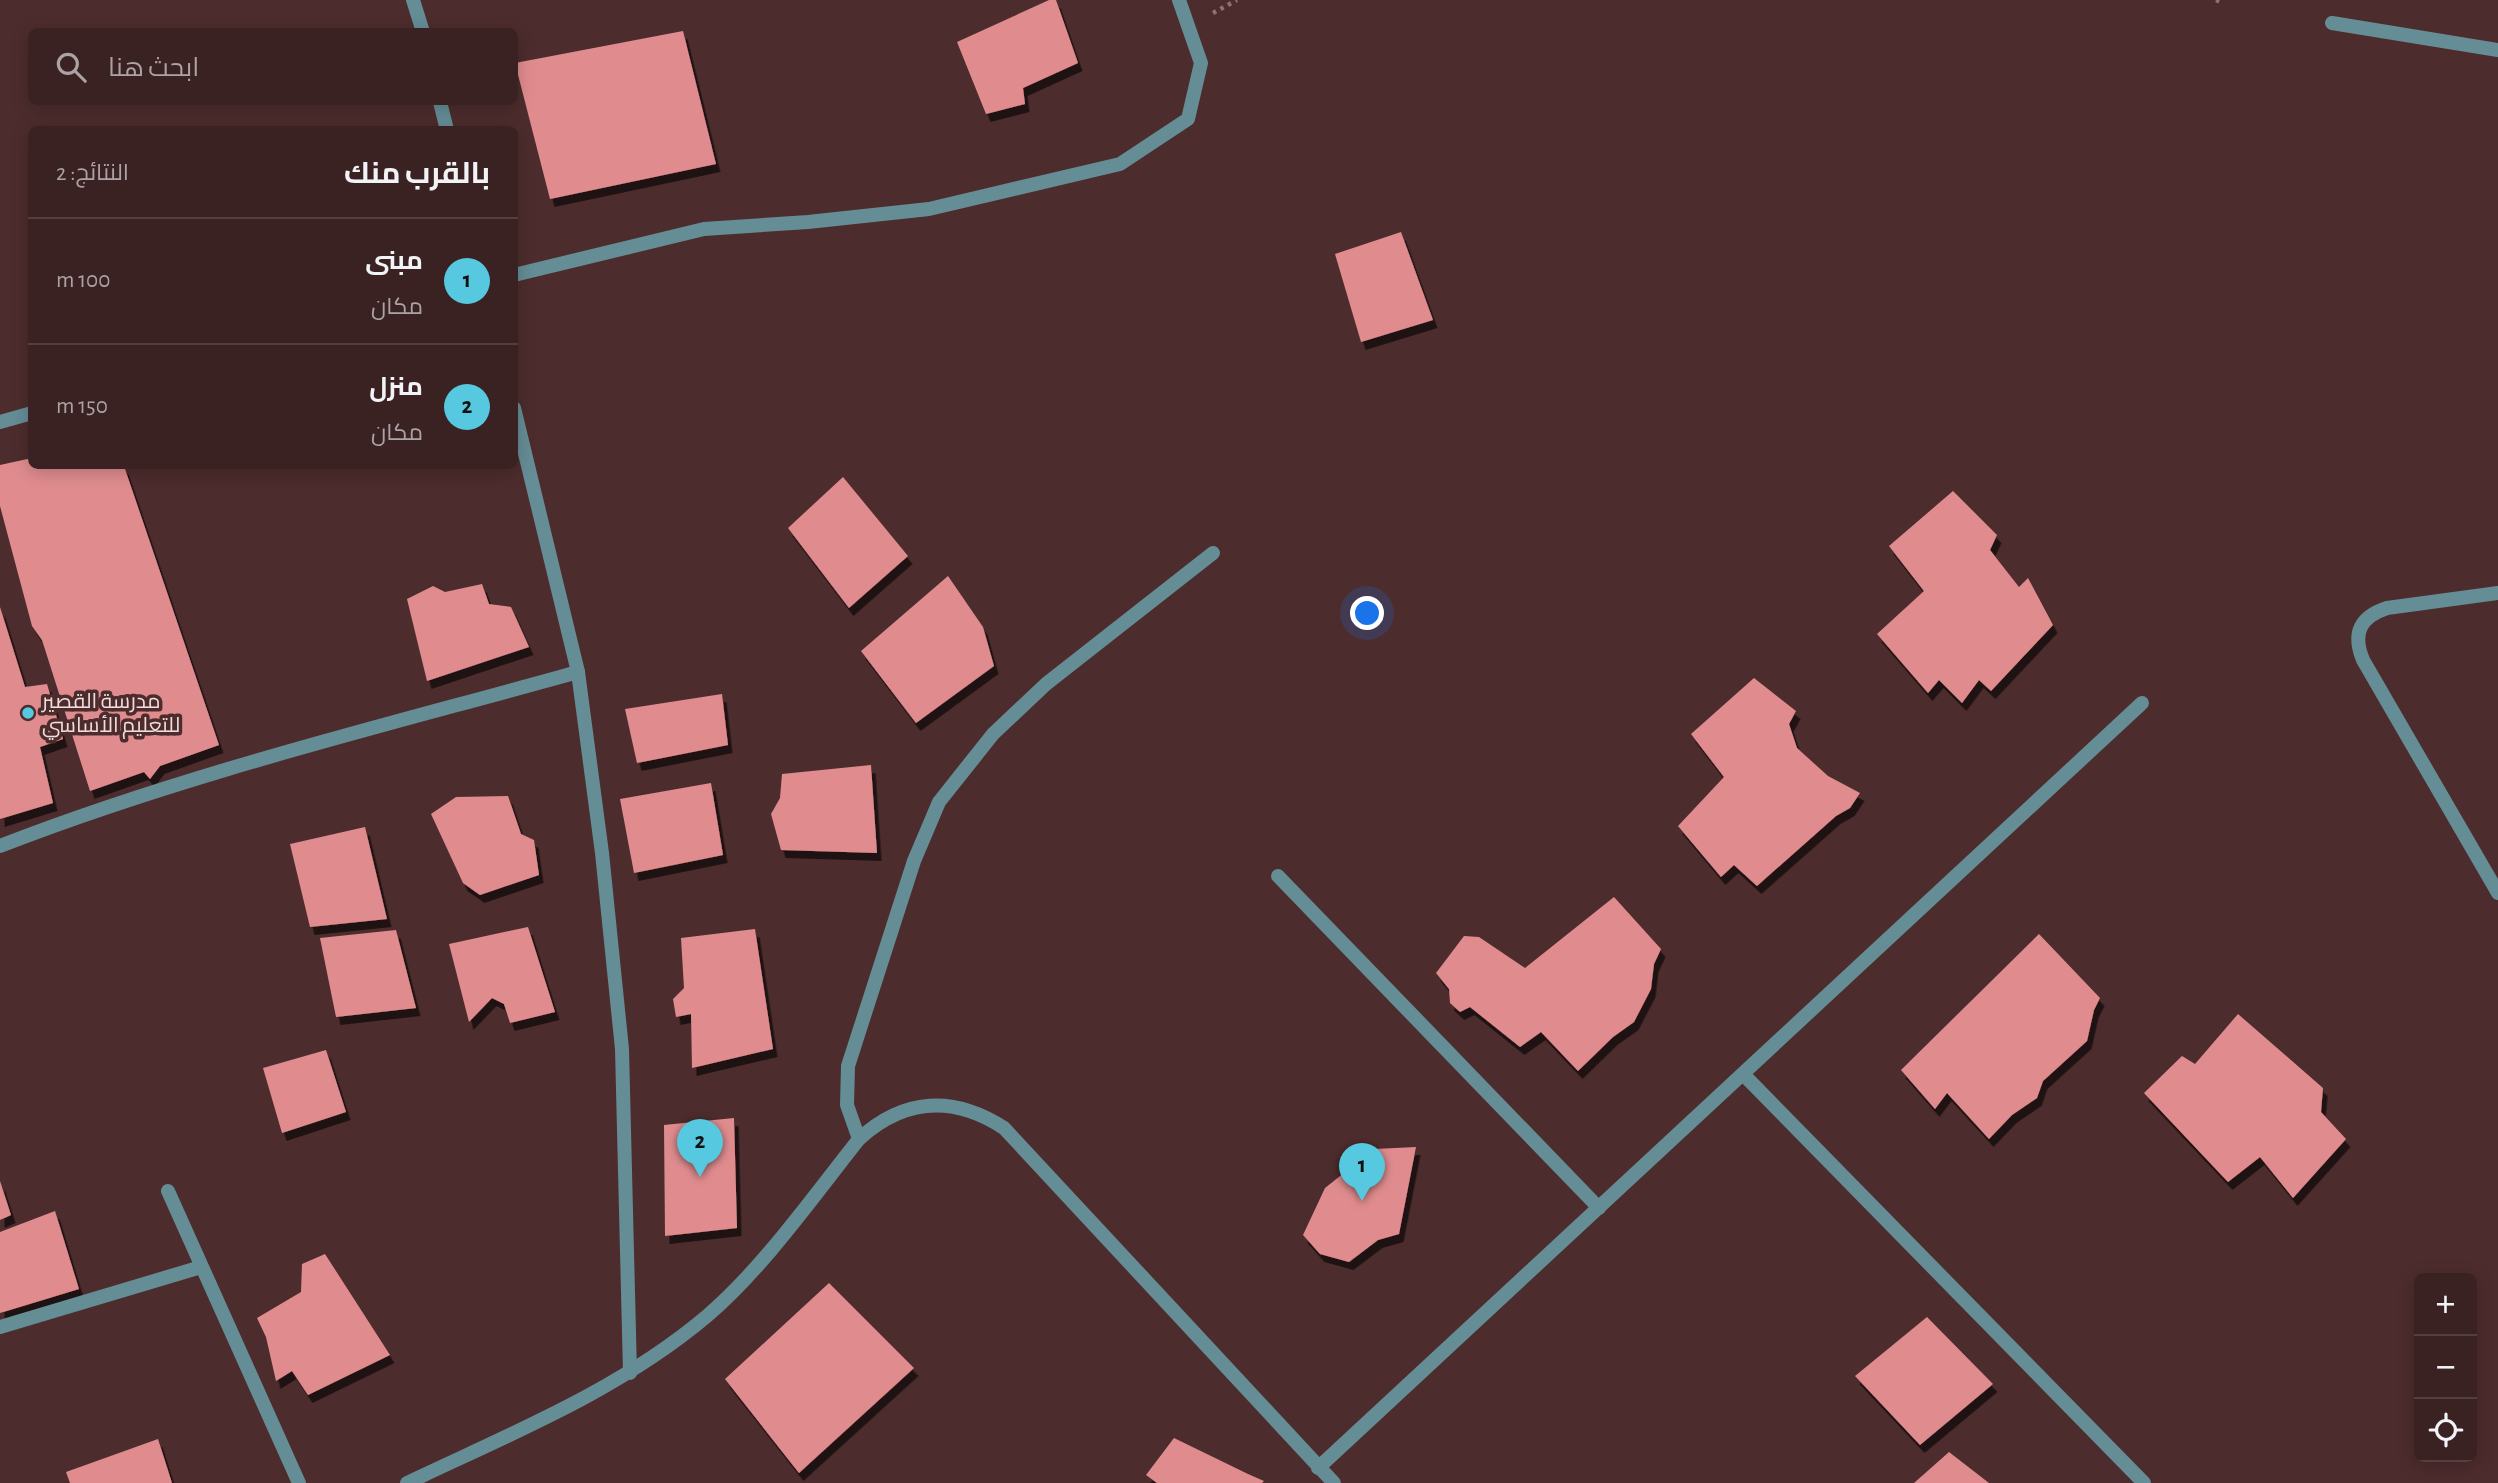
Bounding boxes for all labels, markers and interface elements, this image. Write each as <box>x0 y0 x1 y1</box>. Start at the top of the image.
search box <box>28 28 518 105</box>
icon: search <box>52 48 90 86</box>
text: ابحث هنا <box>108 55 199 81</box>
text: بالقرب منك <box>344 159 490 189</box>
text: النتائج: 2 <box>56 162 129 185</box>
text: مبنى <box>365 248 423 274</box>
text: 100 m <box>56 269 110 292</box>
text: 1 <box>463 269 471 292</box>
text: مكان <box>371 296 423 319</box>
text: منزل <box>369 374 423 400</box>
text: 150 m <box>56 395 108 418</box>
text: 2 <box>462 395 472 418</box>
text: مكان <box>371 422 423 445</box>
your location <box>1350 596 1384 630</box>
place label: مدرسة القصير للتعليم الأساسي <box>41 691 180 740</box>
marker: مدرسة القصير للتعليم الأساسي <box>20 705 36 721</box>
pin: 2 <box>677 1119 723 1177</box>
pin: 1 <box>1339 1143 1385 1201</box>
map controls <box>2414 1273 2477 1462</box>
button: + <box>2414 1273 2477 1336</box>
button: − <box>2414 1336 2477 1399</box>
button: locate <box>2414 1399 2477 1462</box>

